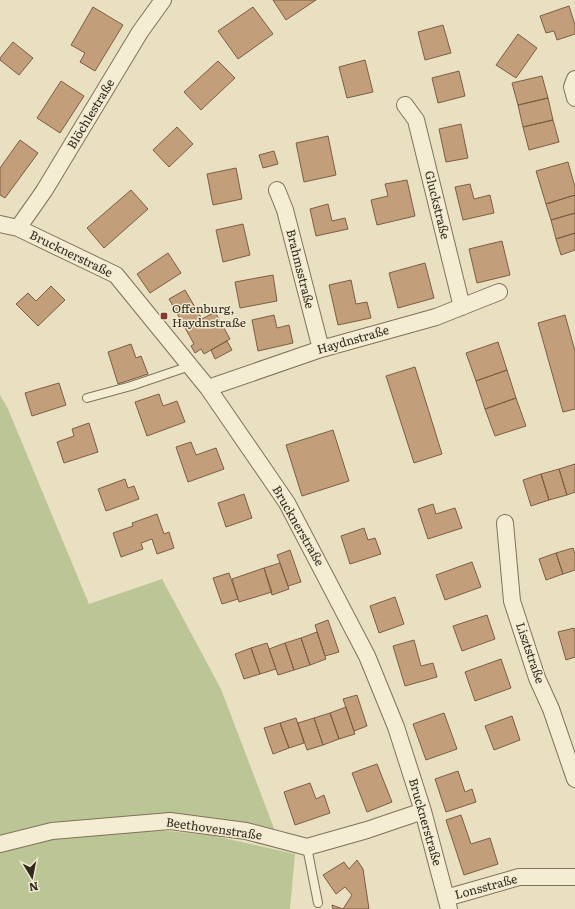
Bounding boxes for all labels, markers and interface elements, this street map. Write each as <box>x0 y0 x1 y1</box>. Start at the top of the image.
street label: Blöchlestraße <box>62 75 118 152</box>
street label: Gluckstraße <box>421 169 455 241</box>
street label: Brucknerstraße <box>27 225 116 281</box>
street label: Brahmsstraße <box>282 227 320 310</box>
place label: Offenburg, Haydnstraße <box>172 299 246 331</box>
marker: Offenburg, Haydnstraße <box>159 311 169 321</box>
street label: Haydnstraße <box>315 320 391 358</box>
street label: Brucknerstraße <box>268 482 329 569</box>
street label: Lisztstraße <box>512 620 550 686</box>
street label: Brucknerstraße <box>405 776 447 868</box>
street label: Beethovenstraße <box>165 812 263 844</box>
north arrow <box>12 857 52 897</box>
street label: Lonsstraße <box>452 869 519 903</box>
text: N <box>28 879 40 897</box>

